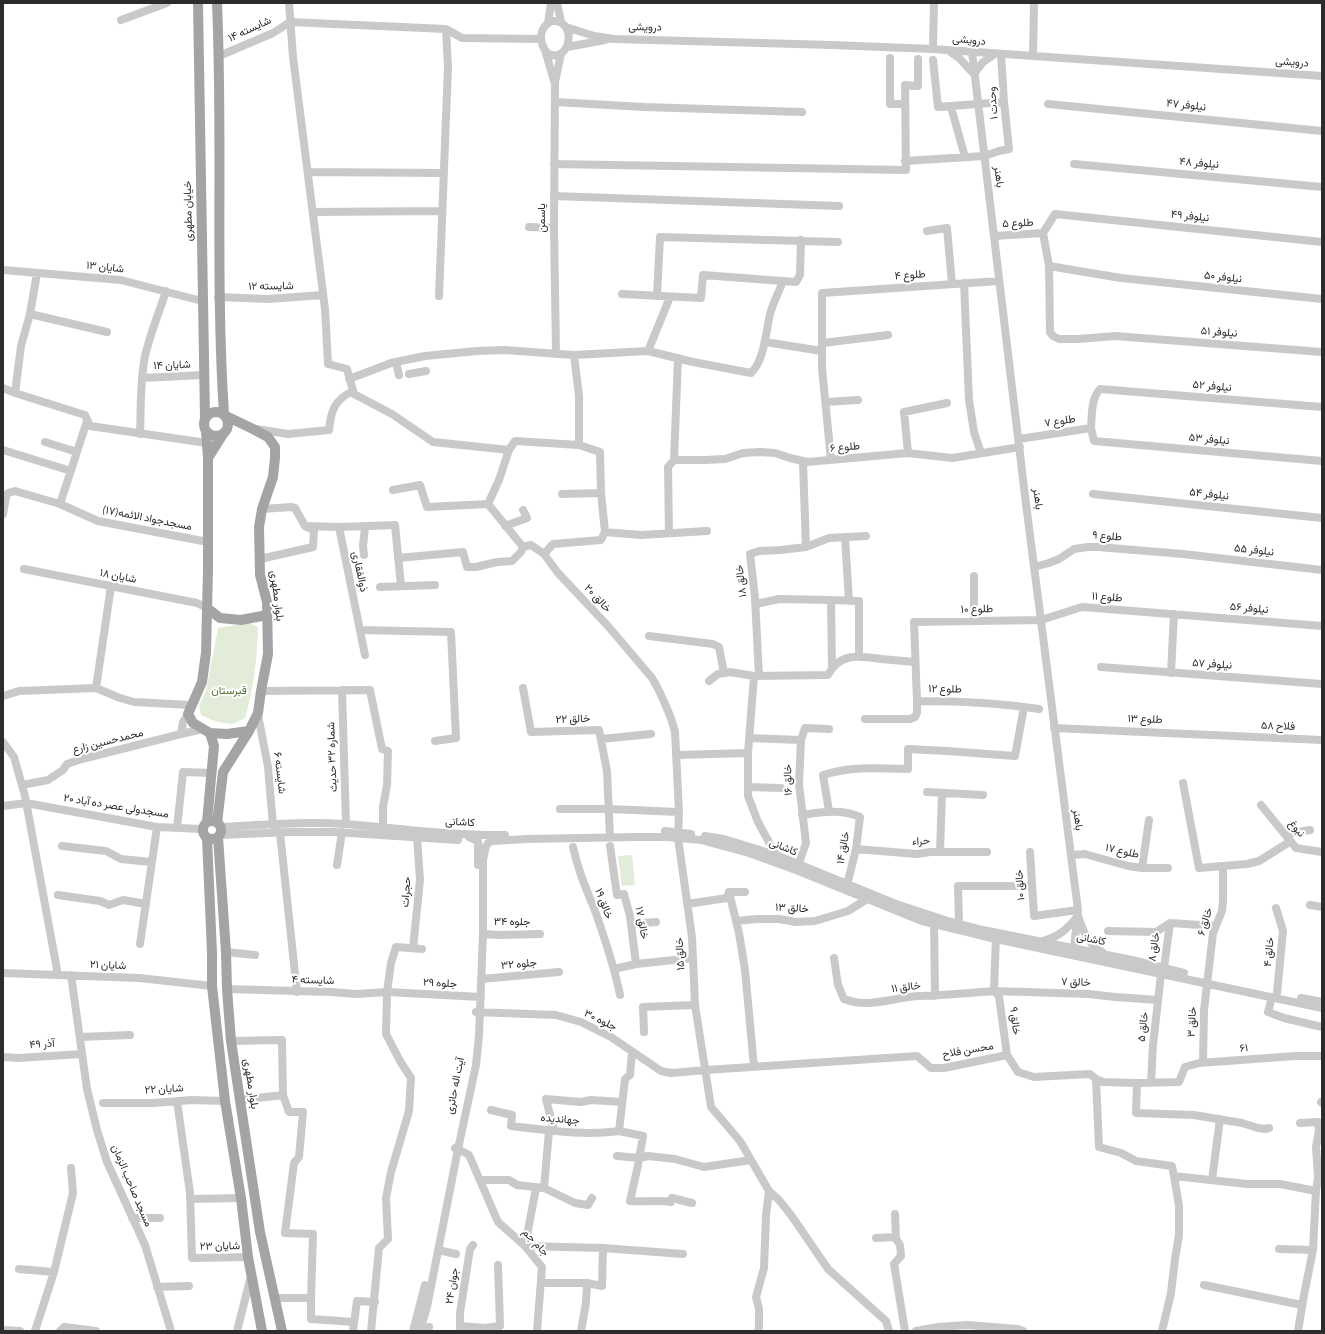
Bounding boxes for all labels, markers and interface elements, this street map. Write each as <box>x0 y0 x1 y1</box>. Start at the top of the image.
street label: شایسته ۱۴ <box>226 14 274 46</box>
street label: درویشی <box>628 21 662 35</box>
street label: درویشی <box>952 33 986 49</box>
street label: درویشی <box>1275 55 1309 71</box>
street label: وحدت ۱ <box>986 86 1002 120</box>
street label: نیلوفر ۴۷ <box>1166 97 1206 115</box>
street label: نیلوفر ۴۸ <box>1179 156 1219 172</box>
street label: باهنر <box>990 165 1006 189</box>
street label: خیابان مطهری <box>182 180 196 242</box>
street label: یاسمن <box>536 203 550 233</box>
street label: نیلوفر ۴۹ <box>1170 208 1210 226</box>
street label: طلوع ۵ <box>1002 217 1034 231</box>
street label: شایان ۱۳ <box>85 259 125 277</box>
street label: طلوع ۴ <box>894 268 926 284</box>
street label: نیلوفر ۵۰ <box>1203 269 1243 287</box>
street label: شایسته ۱۲ <box>248 280 294 294</box>
street label: نیلوفر ۵۱ <box>1200 325 1238 341</box>
street label: شایان ۱۴ <box>153 359 191 373</box>
street label: نیلوفر ۵۲ <box>1192 379 1232 395</box>
street label: طلوع ۷ <box>1044 413 1076 431</box>
street label: نیلوفر ۵۳ <box>1188 432 1230 448</box>
street label: طلوع ۶ <box>830 440 860 456</box>
street label: نیلوفر ۵۴ <box>1189 486 1229 504</box>
street label: باهنر <box>1029 487 1045 511</box>
street label: مسجدجواد الائمه(۱۷) <box>101 504 193 534</box>
street label: طلوع ۹ <box>1092 529 1122 545</box>
street label: نیلوفر ۵۵ <box>1233 542 1275 560</box>
street label: ذوالفقاری <box>348 550 370 594</box>
street label: خالق ۱۸ <box>733 564 751 598</box>
street label: شایان ۱۸ <box>99 567 137 587</box>
street label: بلوار مطهری <box>266 570 286 622</box>
street label: خالق ۲۰ <box>581 582 613 616</box>
street label: طلوع ۱۱ <box>1091 590 1123 606</box>
street label: نیلوفر ۵۶ <box>1229 601 1269 617</box>
street label: طلوع ۱۰ <box>961 603 993 617</box>
street label: نیلوفر ۵۷ <box>1192 657 1232 673</box>
street label: طلوع ۱۲ <box>928 683 962 697</box>
park label: قبرستان <box>211 685 247 699</box>
street label: خالق ۲۲ <box>555 713 591 727</box>
street label: طلوع ۱۳ <box>1127 713 1163 727</box>
street label: فلاح ۵۸ <box>1261 720 1295 734</box>
street label: شماره ۳۲ حدیث <box>325 722 341 792</box>
street label: محمدحسین زارع <box>71 727 145 757</box>
street label: شایسته ۶ <box>270 751 288 795</box>
street label: خالق ۱۶ <box>782 764 796 796</box>
street label: مسجدولی عصر ده آباد ۲۰ <box>62 792 170 822</box>
street label: باهنر <box>1069 808 1085 832</box>
street label: کاشانی <box>445 816 475 830</box>
street label: نبوغ <box>1285 818 1307 840</box>
street label: خالق ۱۴ <box>835 831 853 865</box>
street label: حراء <box>912 835 930 849</box>
street label: کاشانی <box>767 836 799 860</box>
street label: طلوع ۱۷ <box>1104 842 1140 862</box>
street label: خالق ۱۰ <box>1013 869 1029 901</box>
street label: حجرات <box>399 876 415 908</box>
street label: خالق ۱۹ <box>591 887 615 921</box>
street label: خالق ۱۳ <box>775 902 809 916</box>
street label: خالق ۱۷ <box>632 906 650 940</box>
street label: خالق ۶ <box>1196 906 1216 938</box>
street label: جلوه ۳۴ <box>494 916 530 930</box>
street label: کاشانی <box>1075 931 1107 949</box>
street label: خالق ۸ <box>1146 931 1164 963</box>
street label: خالق ۱۵ <box>674 937 688 971</box>
street label: خالق ۴ <box>1262 937 1278 967</box>
street label: جلوه ۳۲ <box>500 957 538 973</box>
street label: شایان ۲۱ <box>90 959 126 973</box>
street label: شایسته ۴ <box>291 974 335 988</box>
street label: خالق ۷ <box>1061 976 1091 990</box>
street label: جلوه ۲۹ <box>423 977 457 991</box>
street label: خالق ۱۱ <box>891 980 921 996</box>
street label: خالق ۹ <box>1006 1006 1022 1036</box>
street label: جلوه ۳۰ <box>581 1007 619 1035</box>
street label: خالق ۳ <box>1186 1007 1200 1037</box>
street label: خالق ۵ <box>1136 1012 1152 1042</box>
street label: آذر ۴۹ <box>29 1038 55 1052</box>
street label: محسن فلاح <box>941 1040 995 1062</box>
street label: ۶۱ <box>1239 1042 1249 1056</box>
street label: آیت اله حائری <box>444 1056 468 1116</box>
street label: بلوار مطهری <box>239 1058 261 1110</box>
street label: شایان ۲۲ <box>144 1082 184 1098</box>
street label: جهاندیده <box>540 1112 580 1128</box>
street label: مسجد صاحب الزمان <box>108 1143 154 1229</box>
street label: جام جم <box>519 1226 551 1260</box>
street label: شایان ۲۳ <box>200 1240 240 1254</box>
street label: جوان ۲۴ <box>444 1267 462 1305</box>

